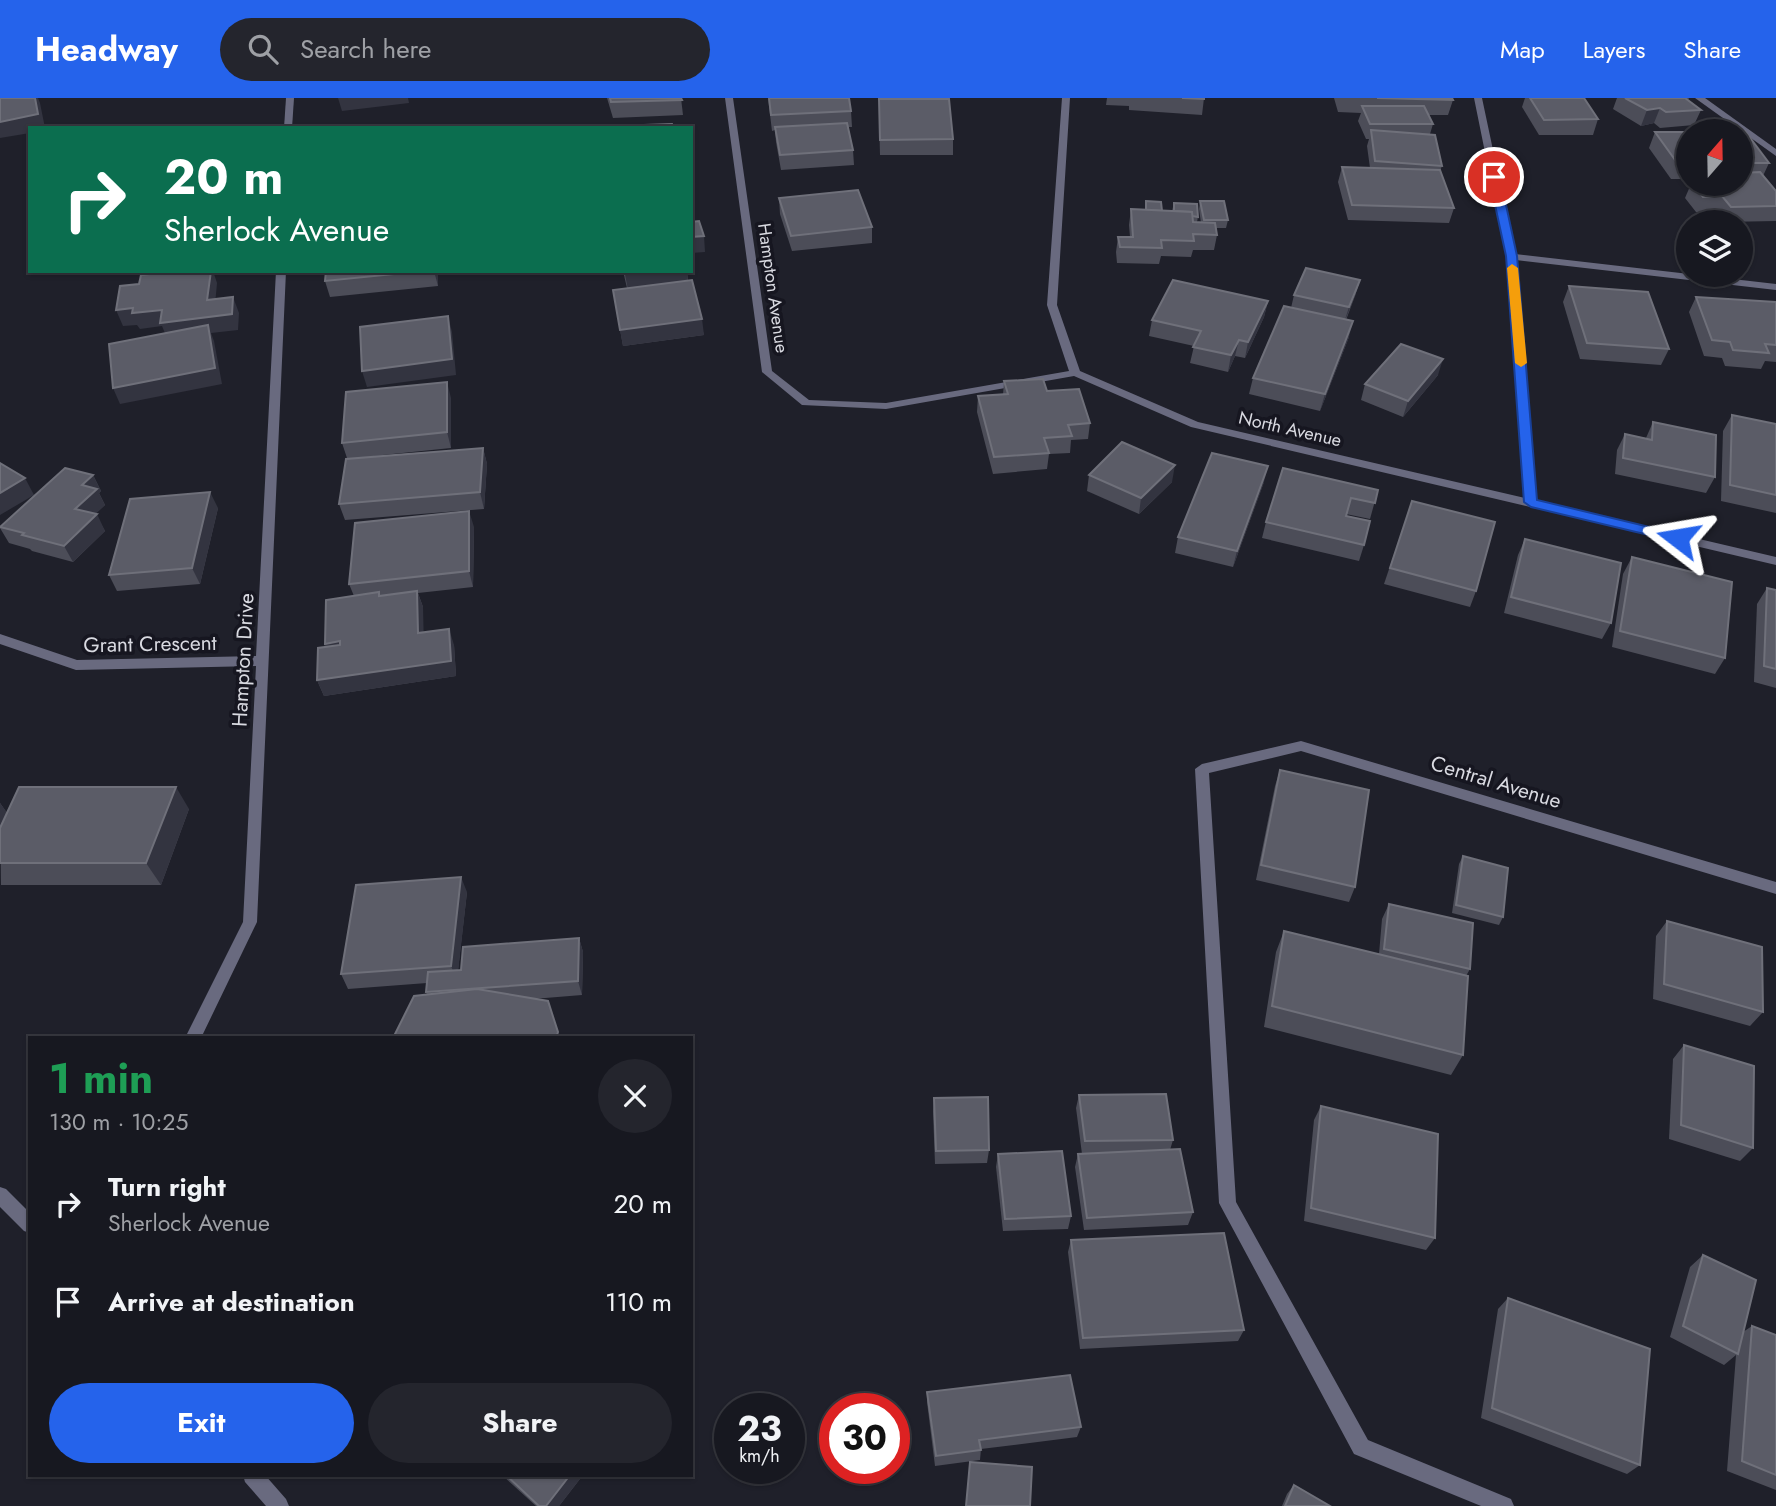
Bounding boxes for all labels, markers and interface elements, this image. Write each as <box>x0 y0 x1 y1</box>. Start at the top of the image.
search box <box>220 18 710 81</box>
text: Headway <box>35 26 178 73</box>
icon: search <box>244 30 282 68</box>
text: Search here <box>300 30 431 68</box>
text: Map <box>1500 32 1545 67</box>
text: Layers <box>1583 32 1645 67</box>
text: Share <box>1683 32 1741 67</box>
north arrow <box>1676 119 1754 196</box>
map controls <box>1676 119 1753 287</box>
text: 20 m <box>164 142 283 212</box>
pin <box>1464 147 1524 207</box>
icon: right <box>49 154 140 245</box>
icon: arrive <box>1475 158 1513 196</box>
text: Sherlock Avenue <box>164 207 389 253</box>
button: layers <box>1676 210 1753 287</box>
street label: Hampton Avenue <box>751 221 795 355</box>
street label: North Avenue <box>1236 405 1344 453</box>
position arrow <box>1641 501 1715 575</box>
street label: Hampton Drive <box>225 592 261 728</box>
street label: Grant Crescent <box>83 628 217 660</box>
street label: Central Avenue <box>1427 748 1565 816</box>
text: 1 min <box>49 1048 153 1109</box>
button: close <box>598 1059 672 1133</box>
text: 130 m · 10:25 <box>49 1105 188 1139</box>
text: Turn right <box>108 1168 226 1206</box>
icon: right <box>49 1185 87 1223</box>
text: 20 m <box>614 1185 672 1223</box>
text: Sherlock Avenue <box>108 1206 270 1240</box>
icon: arrive <box>49 1283 87 1321</box>
text: Arrive at destination <box>108 1283 355 1321</box>
text: 110 m <box>605 1283 672 1321</box>
button: Exit <box>49 1383 354 1463</box>
button: Share <box>368 1383 672 1463</box>
speed limit sign: 30 <box>819 1393 910 1484</box>
text: 23 <box>737 1404 782 1454</box>
text: km/h <box>739 1443 780 1469</box>

